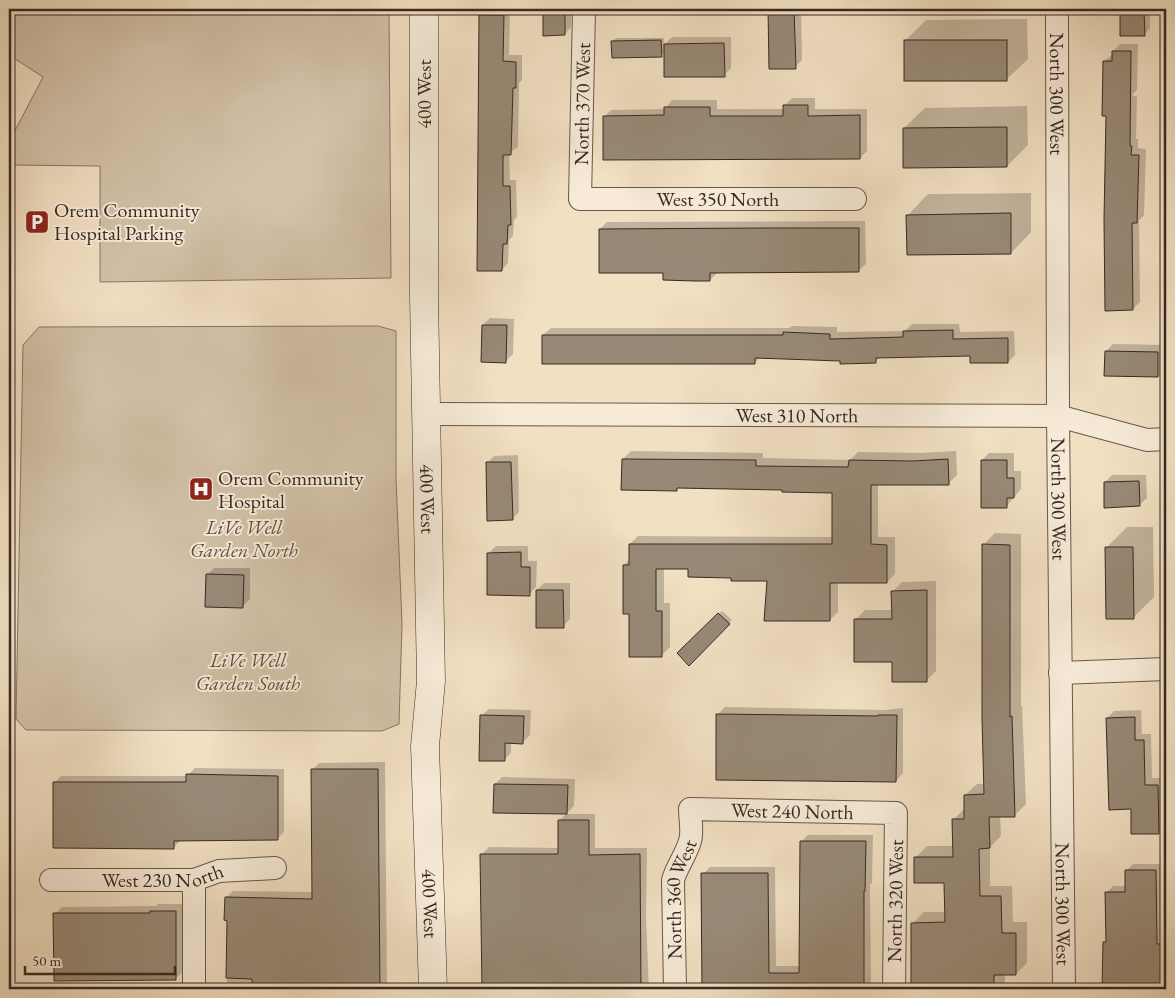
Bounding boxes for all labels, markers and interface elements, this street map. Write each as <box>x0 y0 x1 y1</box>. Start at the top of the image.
street label: North 300 West <box>1044 33 1070 156</box>
street label: North 370 West <box>568 42 596 166</box>
street label: 400 West <box>411 58 437 129</box>
street label: West 350 North <box>657 186 779 212</box>
place label: Orem Community Hospital Parking <box>54 197 200 246</box>
parking icon: Orem Community Hospital Parking <box>24 209 50 235</box>
street label: West 310 North <box>736 402 858 428</box>
street label: North 300 West <box>1045 437 1073 561</box>
street label: 400 West <box>414 464 441 535</box>
place label: Orem Community Hospital <box>218 465 364 514</box>
hospital icon: Orem Community Hospital <box>188 476 214 502</box>
park label: LiVe Well Garden North <box>190 514 298 563</box>
park label: LiVe Well Garden South <box>196 647 301 696</box>
street label: West 240 North <box>731 797 854 825</box>
street label: North 360 West <box>660 836 703 960</box>
street label: North 320 West <box>881 839 909 963</box>
street label: North 300 West <box>1049 842 1077 966</box>
street label: West 230 North <box>102 857 227 893</box>
street label: 400 West <box>416 868 444 940</box>
scale bar <box>25 943 175 975</box>
text: 50 m <box>32 951 61 970</box>

